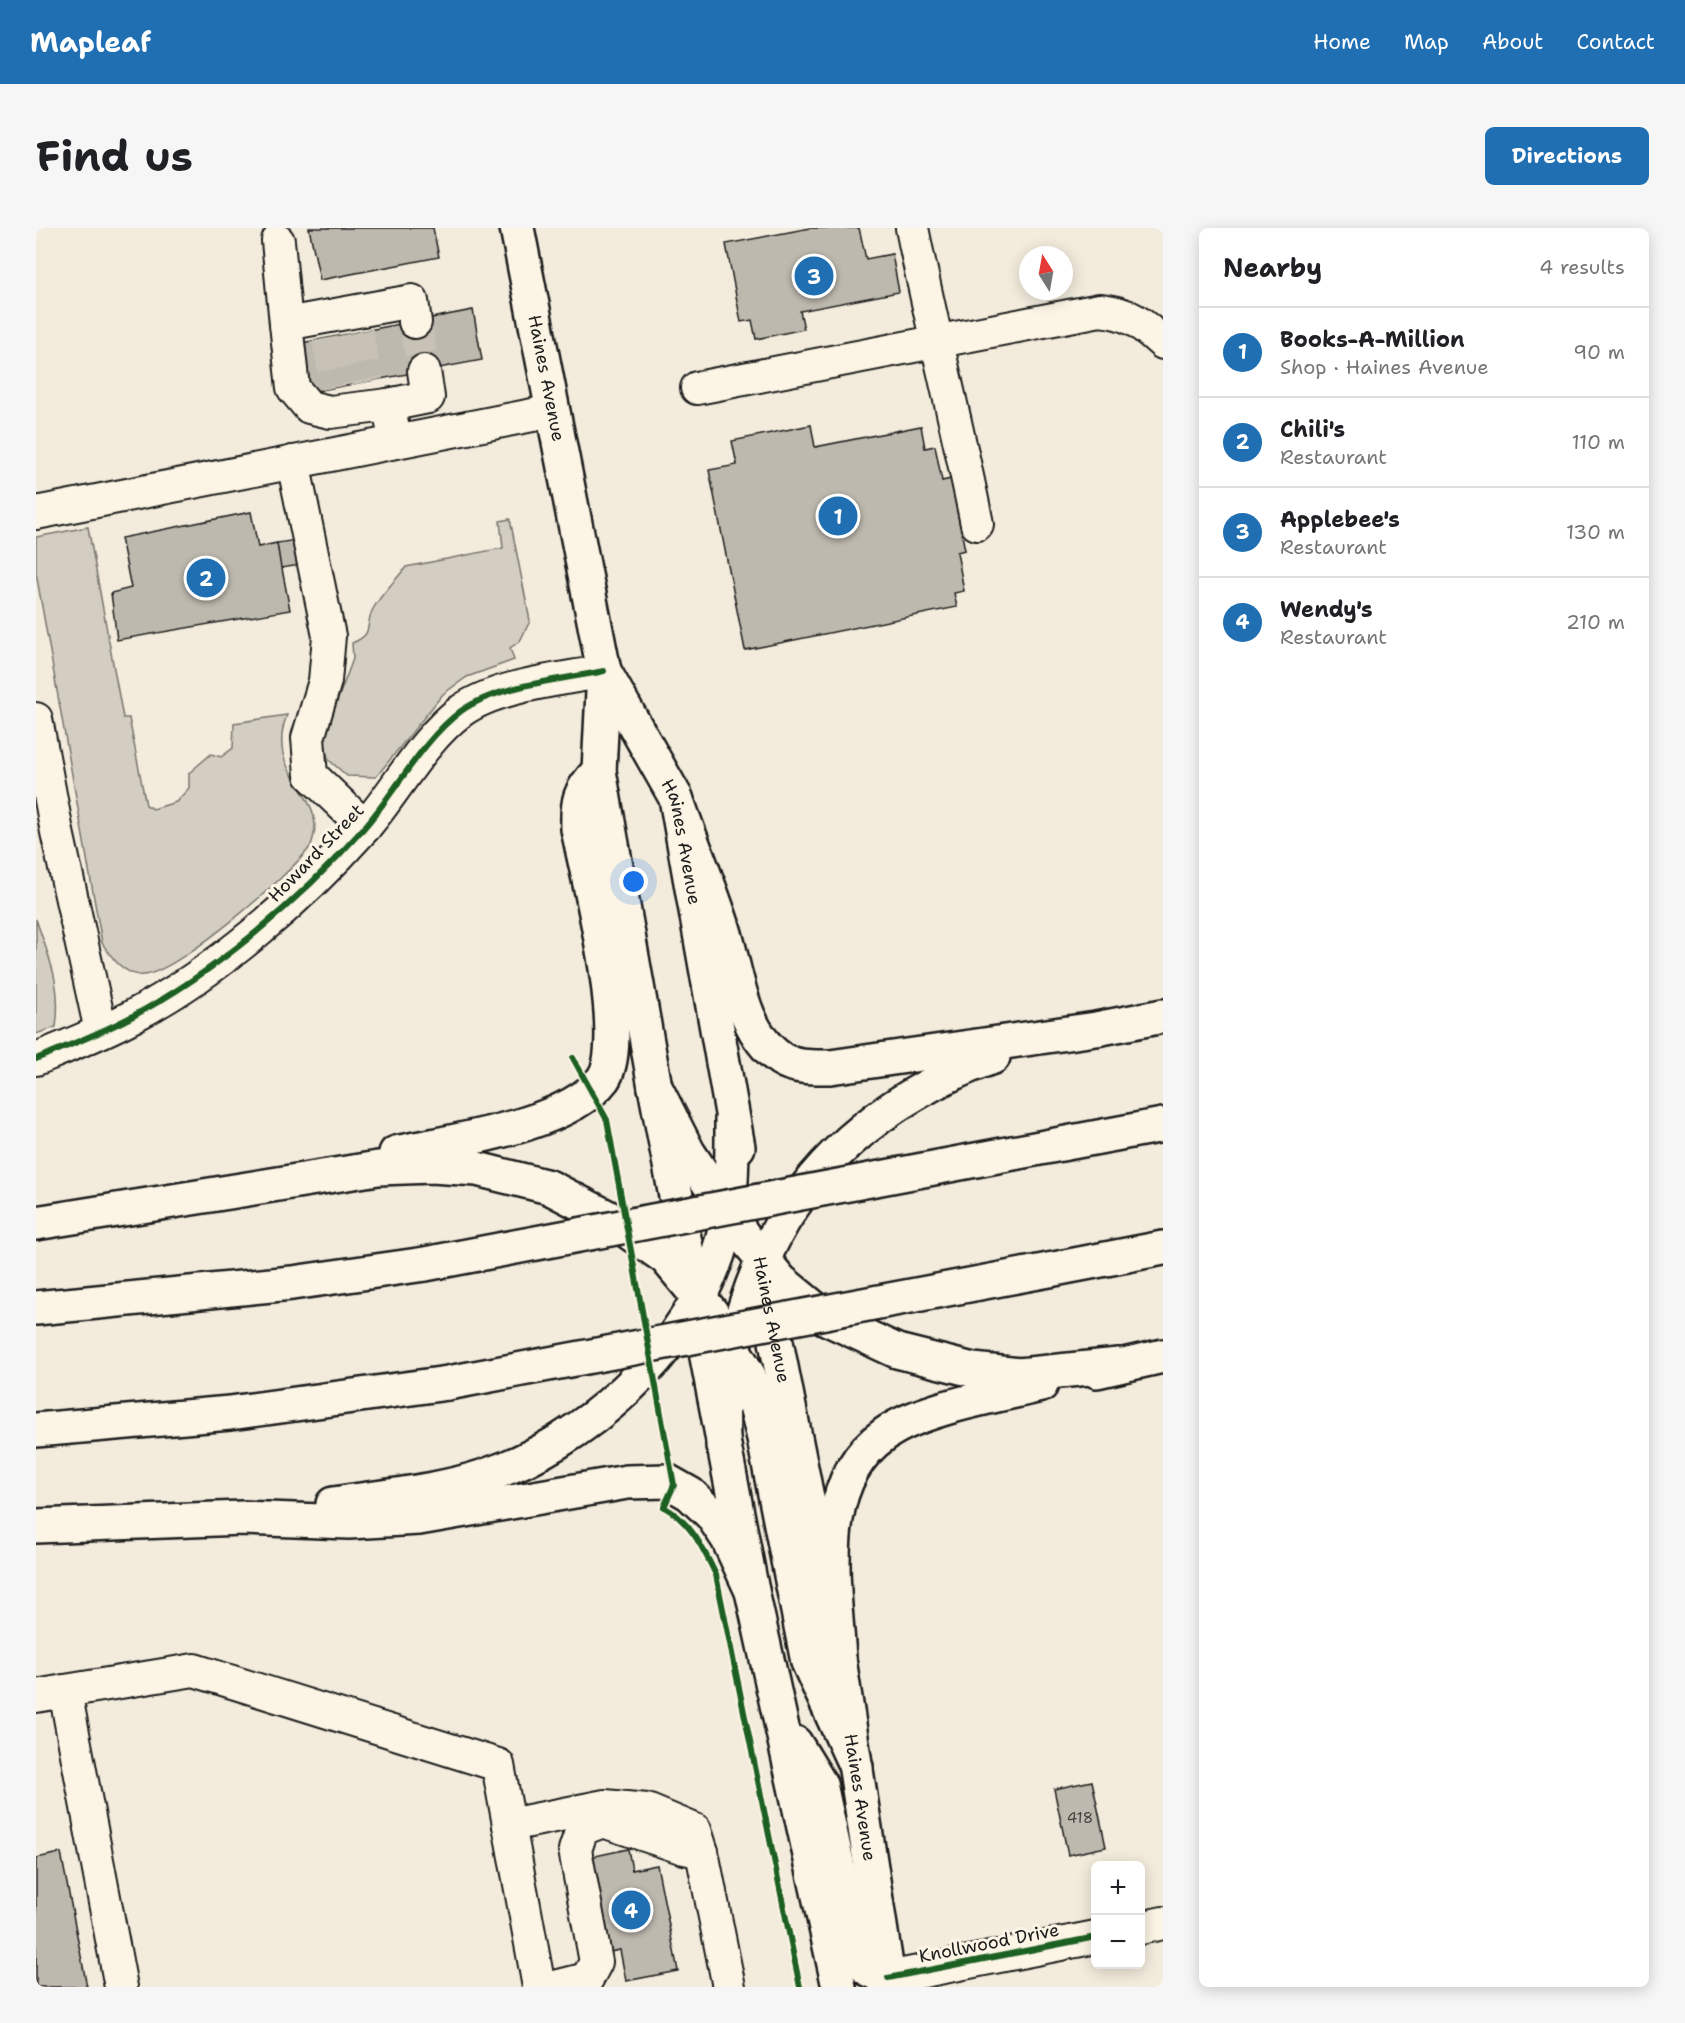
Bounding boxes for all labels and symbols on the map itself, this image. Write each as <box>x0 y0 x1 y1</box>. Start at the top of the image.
north arrow <box>1019 246 1073 300</box>
pin: 3 <box>794 254 834 298</box>
street label: Haines Avenue <box>522 313 571 443</box>
pin: 1 <box>818 494 858 538</box>
pin: 2 <box>186 556 226 600</box>
street label: Haines Avenue <box>656 775 707 907</box>
street label: Howard Street <box>263 798 369 907</box>
your location <box>619 867 648 896</box>
street label: Haines Avenue <box>747 1254 796 1385</box>
street label: Haines Avenue <box>839 1732 882 1863</box>
house number: 418 <box>1067 1808 1093 1828</box>
pin: 4 <box>612 1888 650 1932</box>
street label: Knollwood Drive <box>917 1918 1061 1968</box>

